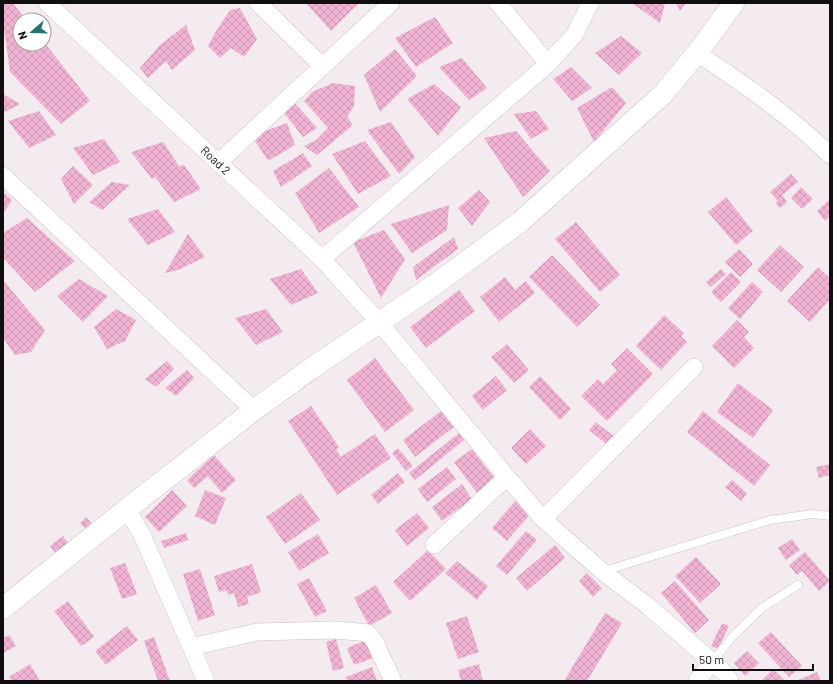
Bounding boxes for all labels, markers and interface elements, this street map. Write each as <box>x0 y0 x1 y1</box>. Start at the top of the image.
north arrow <box>12 12 52 52</box>
text: N <box>15 30 29 41</box>
street label: Road 2 <box>198 143 234 177</box>
scale bar <box>693 646 813 672</box>
text: 50 m <box>699 652 724 666</box>

